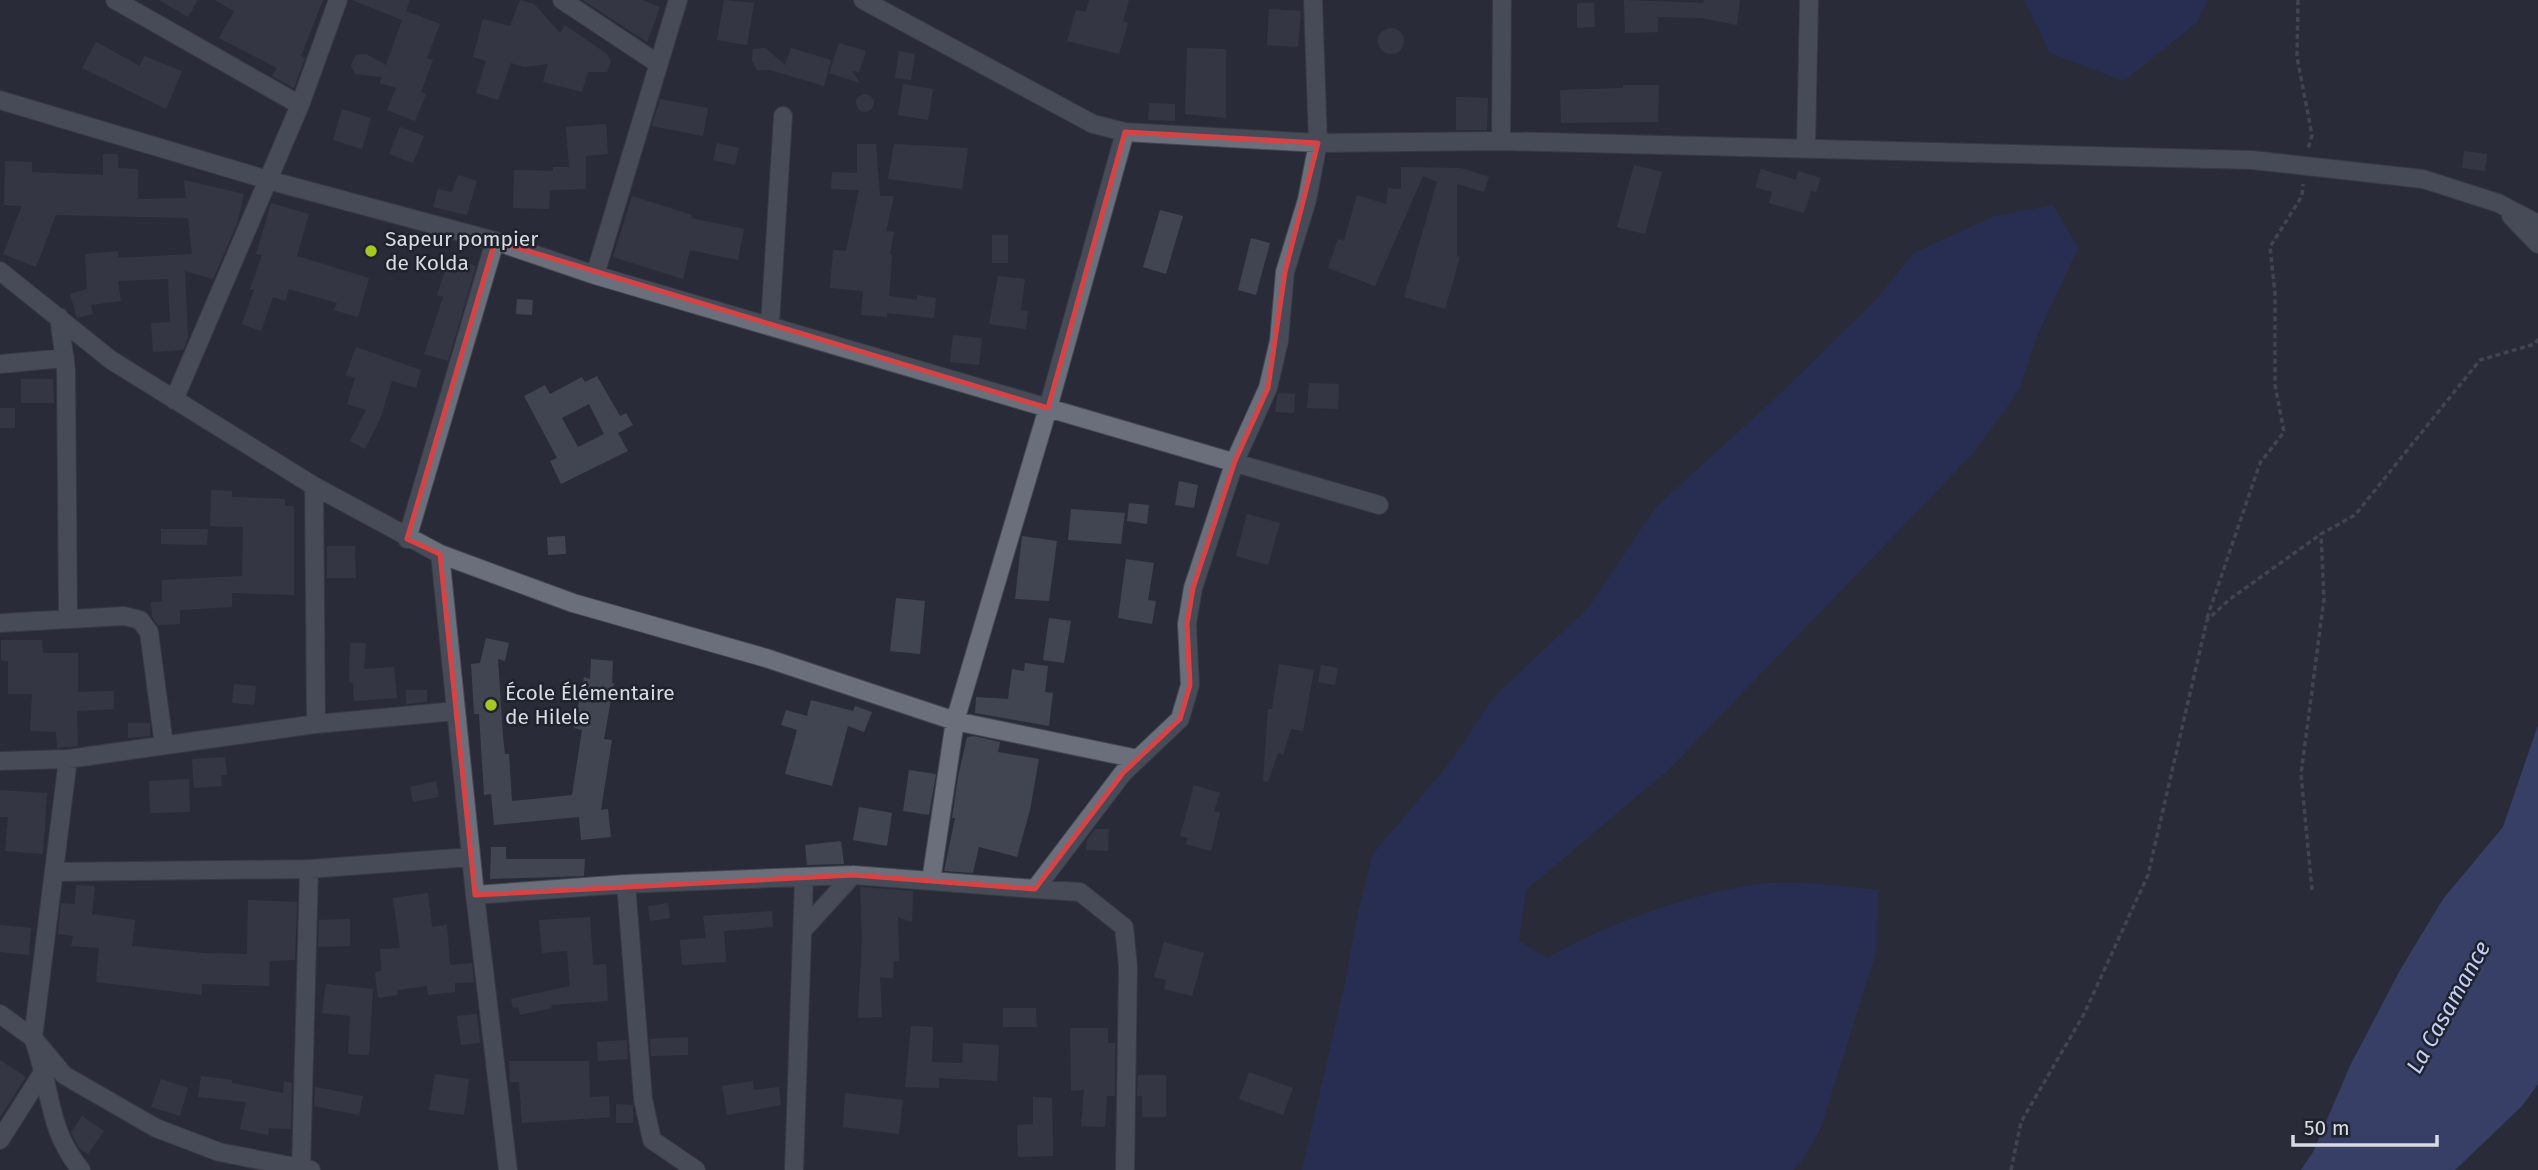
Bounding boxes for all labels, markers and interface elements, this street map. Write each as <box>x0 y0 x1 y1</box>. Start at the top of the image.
place label: Sapeur pompier de Kolda <box>385 226 538 276</box>
marker: Sapeur pompier de Kolda <box>363 243 379 259</box>
place label: École Élémentaire de Hilele <box>505 680 675 730</box>
marker: École Élémentaire de Hilele <box>483 697 499 713</box>
water label: La Casamance <box>2400 936 2496 1078</box>
scale bar <box>2293 1104 2436 1148</box>
text: 50 m <box>2304 1115 2350 1141</box>

